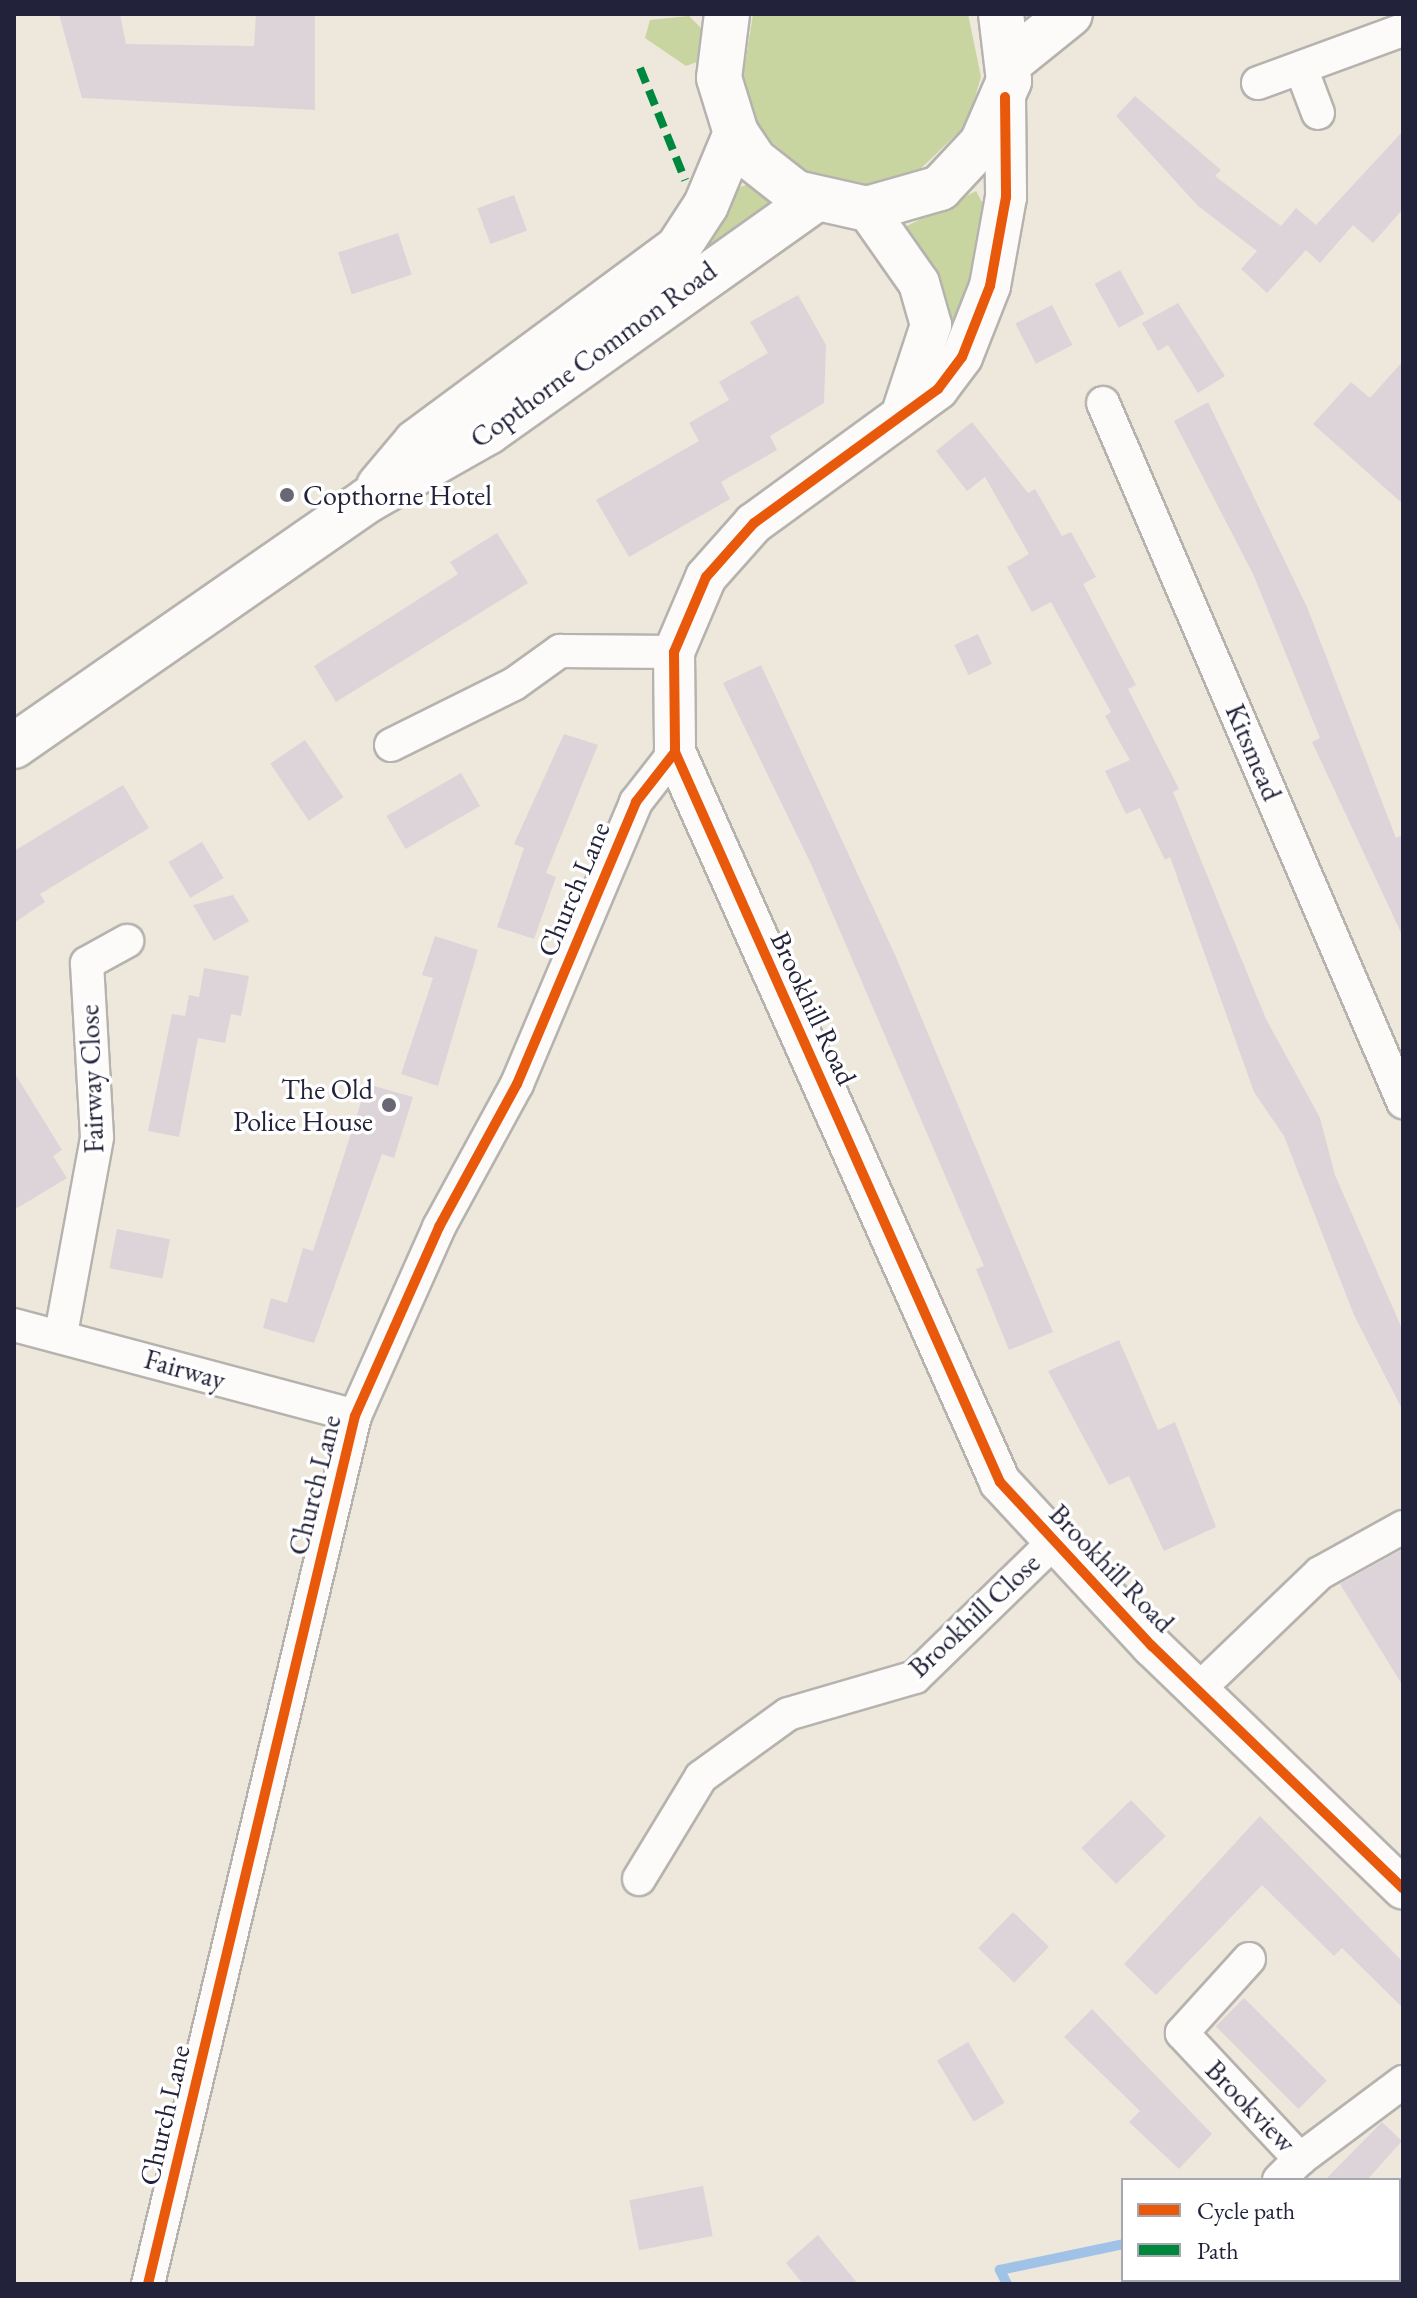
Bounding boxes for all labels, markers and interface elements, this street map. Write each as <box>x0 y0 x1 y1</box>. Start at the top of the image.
street label: Copthorne Common Road <box>463 253 723 455</box>
place label: Copthorne Hotel <box>303 478 492 512</box>
marker: Copthorne Hotel <box>278 486 296 504</box>
street label: Kitsmead <box>1219 699 1289 805</box>
street label: Church Lane <box>530 817 616 961</box>
street label: Brookhill Road <box>764 926 864 1090</box>
street label: Fairway Close <box>72 1004 110 1154</box>
place label: The Old Police House <box>233 1072 373 1138</box>
marker: The Old Police House <box>380 1096 398 1114</box>
street label: Fairway <box>141 1341 229 1397</box>
street label: Church Lane <box>280 1412 348 1558</box>
street label: Brookhill Road <box>1043 1497 1181 1639</box>
street label: Brookhill Close <box>901 1546 1047 1684</box>
street label: Church Lane <box>132 2042 196 2188</box>
street label: Brookview <box>1199 2053 1303 2159</box>
legend <box>1121 2178 1401 2282</box>
text: Cycle path <box>1197 2195 1295 2226</box>
text: Path <box>1197 2235 1239 2266</box>

